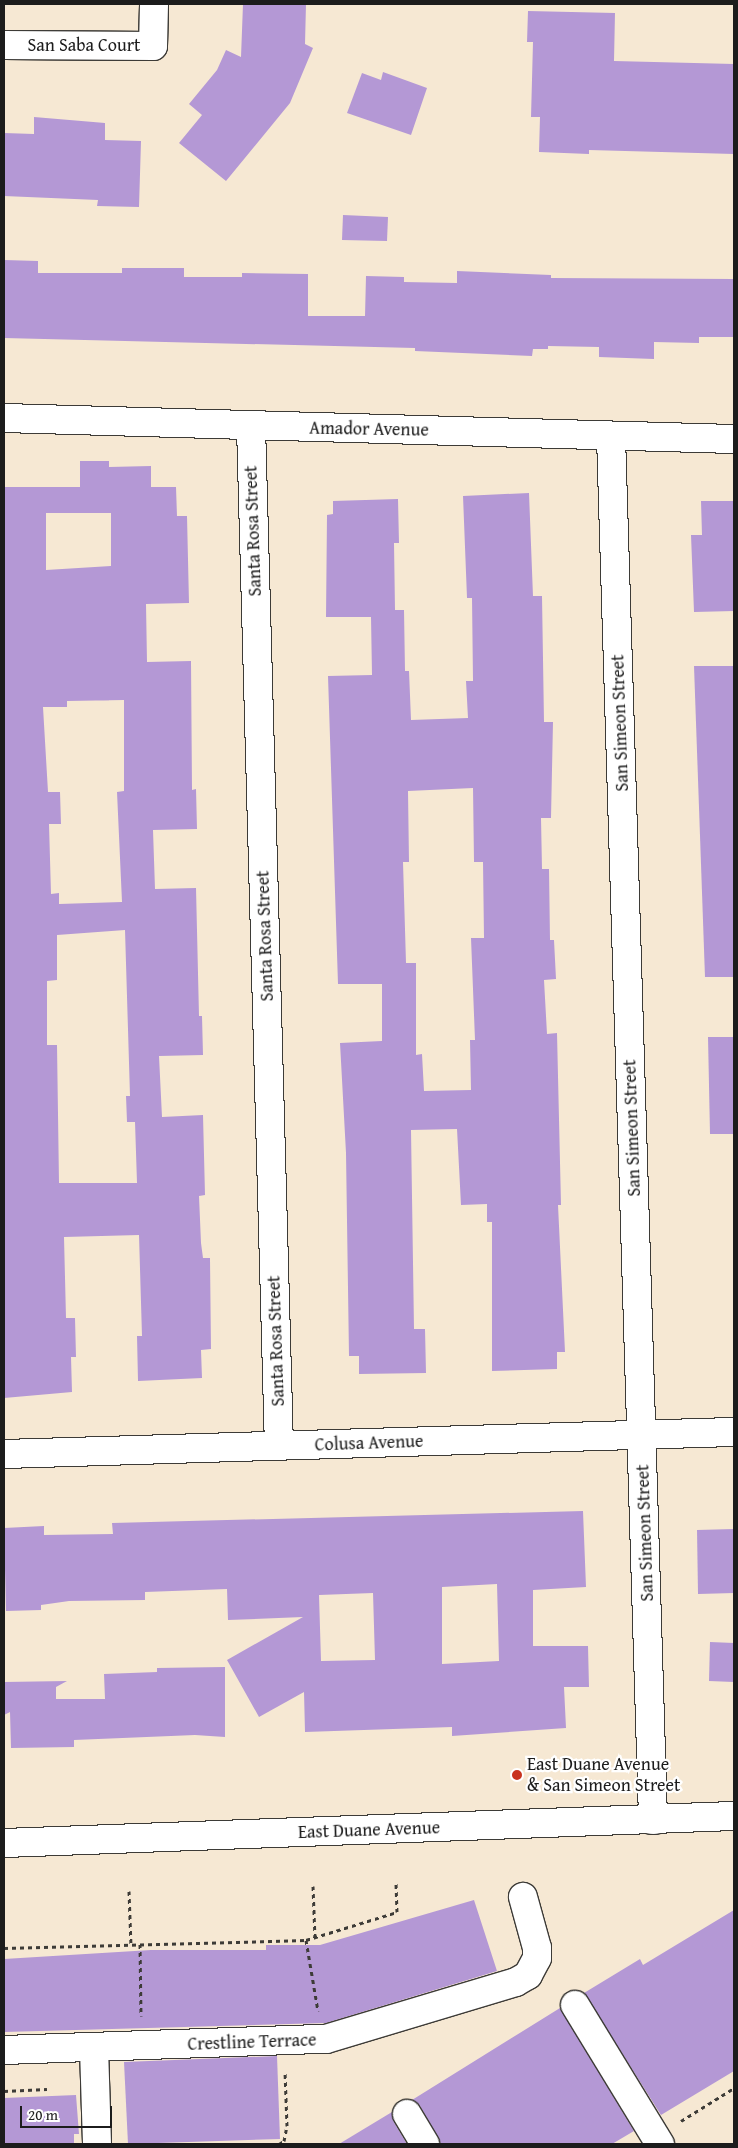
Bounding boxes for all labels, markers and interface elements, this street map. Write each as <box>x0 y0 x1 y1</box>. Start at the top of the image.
street label: San Saba Court <box>28 34 140 56</box>
street label: Amador Avenue <box>309 417 429 441</box>
street label: Santa Rosa Street <box>240 465 266 597</box>
street label: San Simeon Street <box>607 654 633 792</box>
street label: Santa Rosa Street <box>252 870 278 1002</box>
street label: San Simeon Street <box>619 1059 645 1197</box>
street label: Santa Rosa Street <box>263 1275 289 1407</box>
street label: Colusa Avenue <box>314 1430 424 1456</box>
street label: San Simeon Street <box>632 1464 658 1602</box>
place label: East Duane Avenue & San Simeon Street <box>527 1754 680 1796</box>
marker: East Duane Avenue & San Simeon Street <box>511 1769 523 1781</box>
street label: East Duane Avenue <box>298 1817 440 1843</box>
street label: Crestline Terrace <box>187 2029 317 2055</box>
scale bar <box>22 2096 115 2128</box>
text: 20 m <box>28 2104 58 2125</box>

